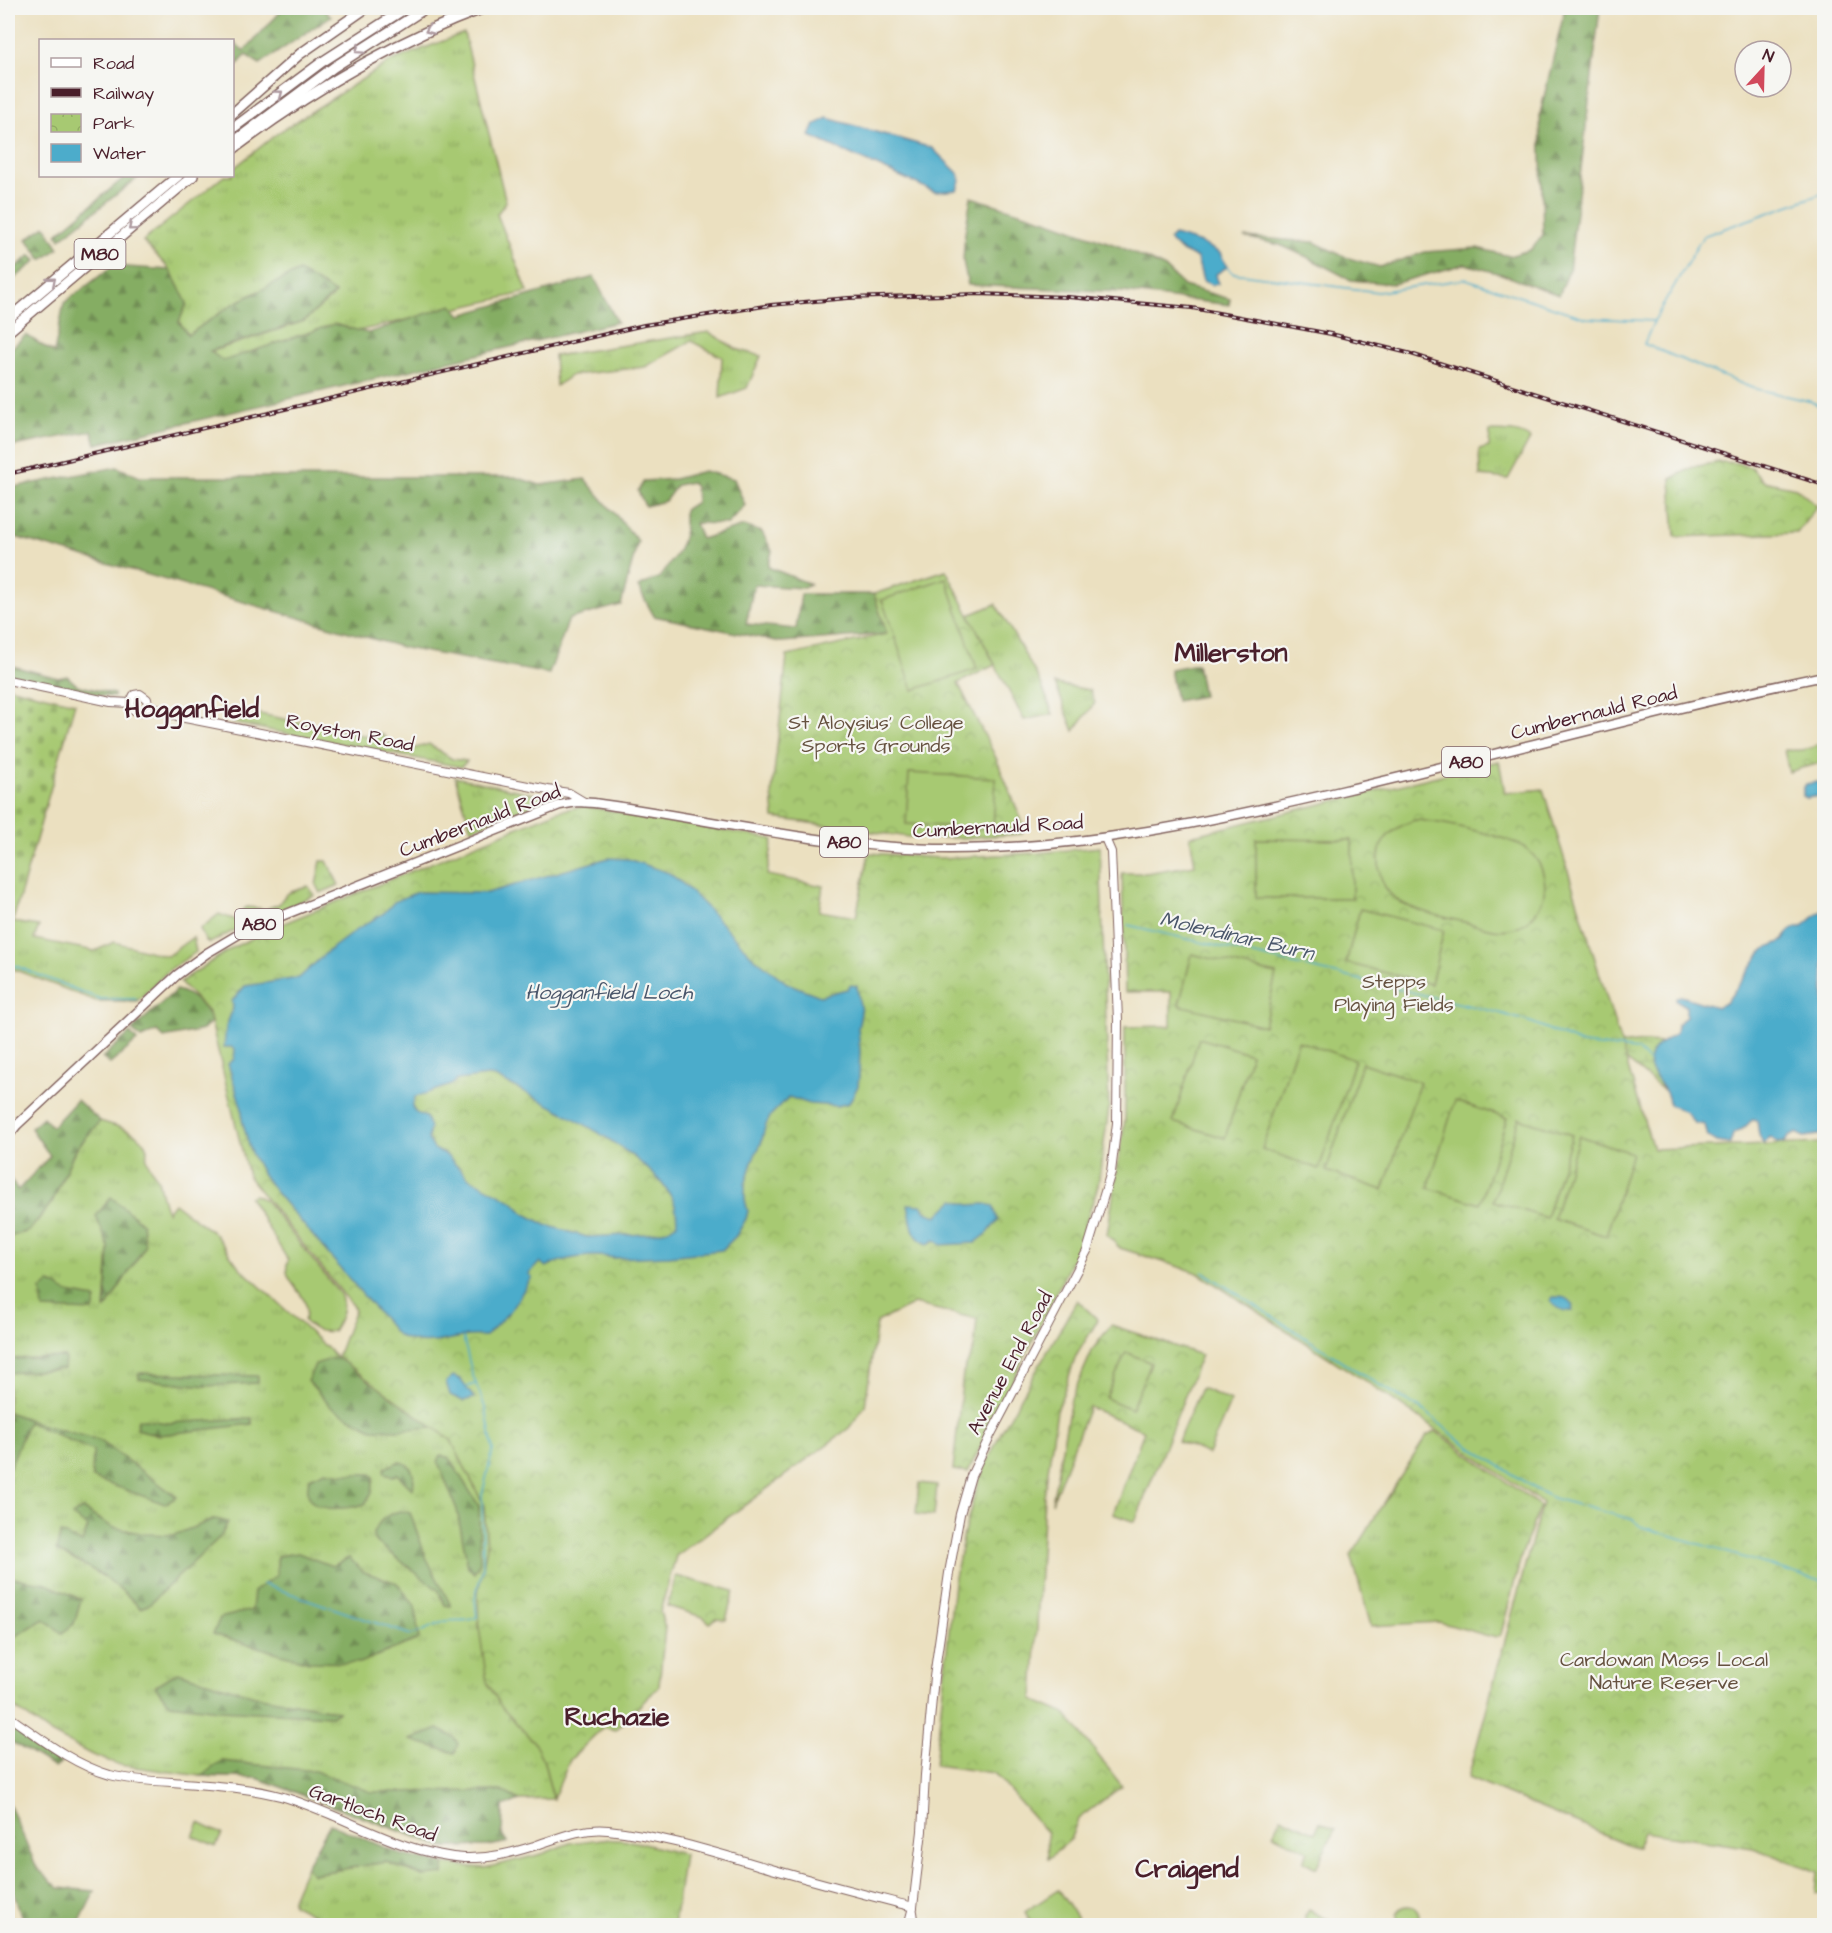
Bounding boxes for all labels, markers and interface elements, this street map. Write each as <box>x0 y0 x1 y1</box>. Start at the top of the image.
one-way arrow <box>425 23 436 35</box>
legend <box>39 39 234 177</box>
north arrow <box>1733 39 1793 99</box>
one-way arrow <box>355 43 366 54</box>
text: N <box>1759 44 1777 68</box>
text: Road <box>93 51 134 76</box>
text: Railway <box>93 81 154 107</box>
one-way arrow <box>272 90 283 101</box>
text: Park <box>93 111 135 136</box>
text: Water <box>93 141 146 166</box>
one-way arrow <box>128 220 139 231</box>
road number: M80 <box>74 239 126 269</box>
one-way arrow <box>45 277 56 288</box>
district label: Millerston <box>1174 635 1288 671</box>
street label: Cumbernauld Road <box>1508 679 1680 747</box>
district label: Hogganfield <box>125 691 260 730</box>
street label: Royston Road <box>283 707 416 760</box>
park label: St Aloysius' College Sports Grounds <box>788 709 964 760</box>
road number: A80 <box>1442 747 1490 777</box>
street label: Cumbernauld Road <box>395 777 565 865</box>
street label: Cumbernauld Road <box>912 809 1084 845</box>
road number: A80 <box>820 827 868 857</box>
water label: Molendinar Burn <box>1157 904 1318 968</box>
road number: A80 <box>235 909 283 939</box>
park label: Stepps Playing Fields <box>1334 968 1454 1020</box>
water label: Hogganfield Loch <box>526 978 694 1008</box>
street label: Avenue End Road <box>960 1286 1060 1440</box>
park label: Cardowan Moss Local Nature Reserve <box>1560 1646 1768 1697</box>
district label: Ruchazie <box>564 1699 670 1735</box>
street label: Gartloch Road <box>305 1777 441 1849</box>
district label: Craigend <box>1135 1851 1240 1890</box>

